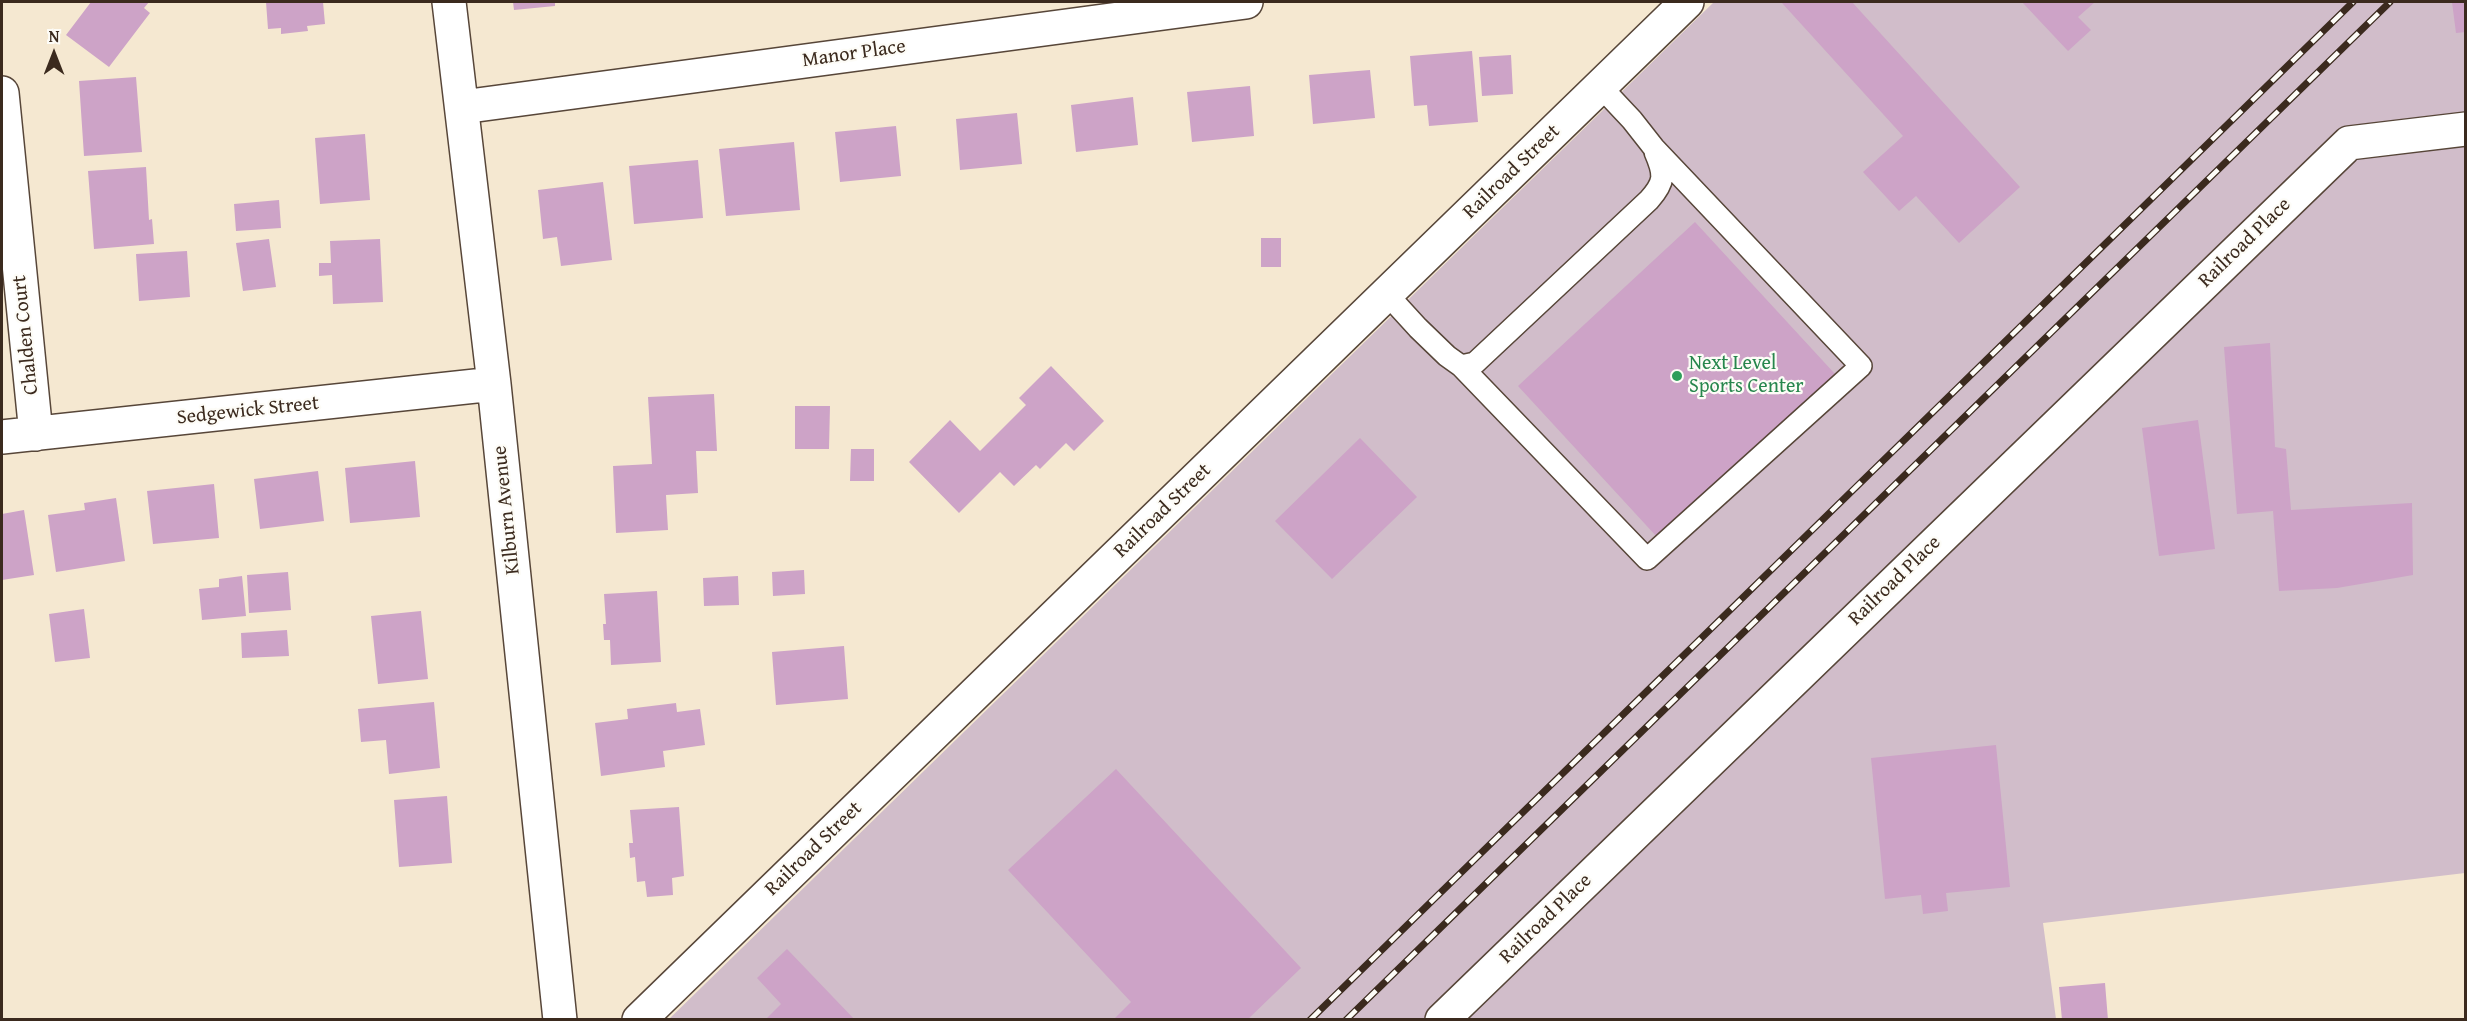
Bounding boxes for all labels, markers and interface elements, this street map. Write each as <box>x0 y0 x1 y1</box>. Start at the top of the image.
north arrow <box>24 24 84 84</box>
text: N <box>49 24 59 48</box>
street label: Manor Place <box>801 35 907 73</box>
street label: Railroad Street <box>1459 120 1565 224</box>
street label: Railroad Place <box>2194 193 2296 293</box>
street label: Chalden Court <box>8 274 44 396</box>
place label: Next Level Sports Center <box>1689 352 1804 399</box>
marker: Next Level Sports Center <box>1670 369 1684 383</box>
street label: Sedgewick Street <box>176 392 320 430</box>
street label: Kilburn Avenue <box>488 444 526 576</box>
street label: Railroad Street <box>1110 459 1216 563</box>
street label: Railroad Place <box>1844 531 1946 631</box>
street label: Railroad Street <box>761 797 867 901</box>
street label: Railroad Place <box>1495 869 1597 969</box>

